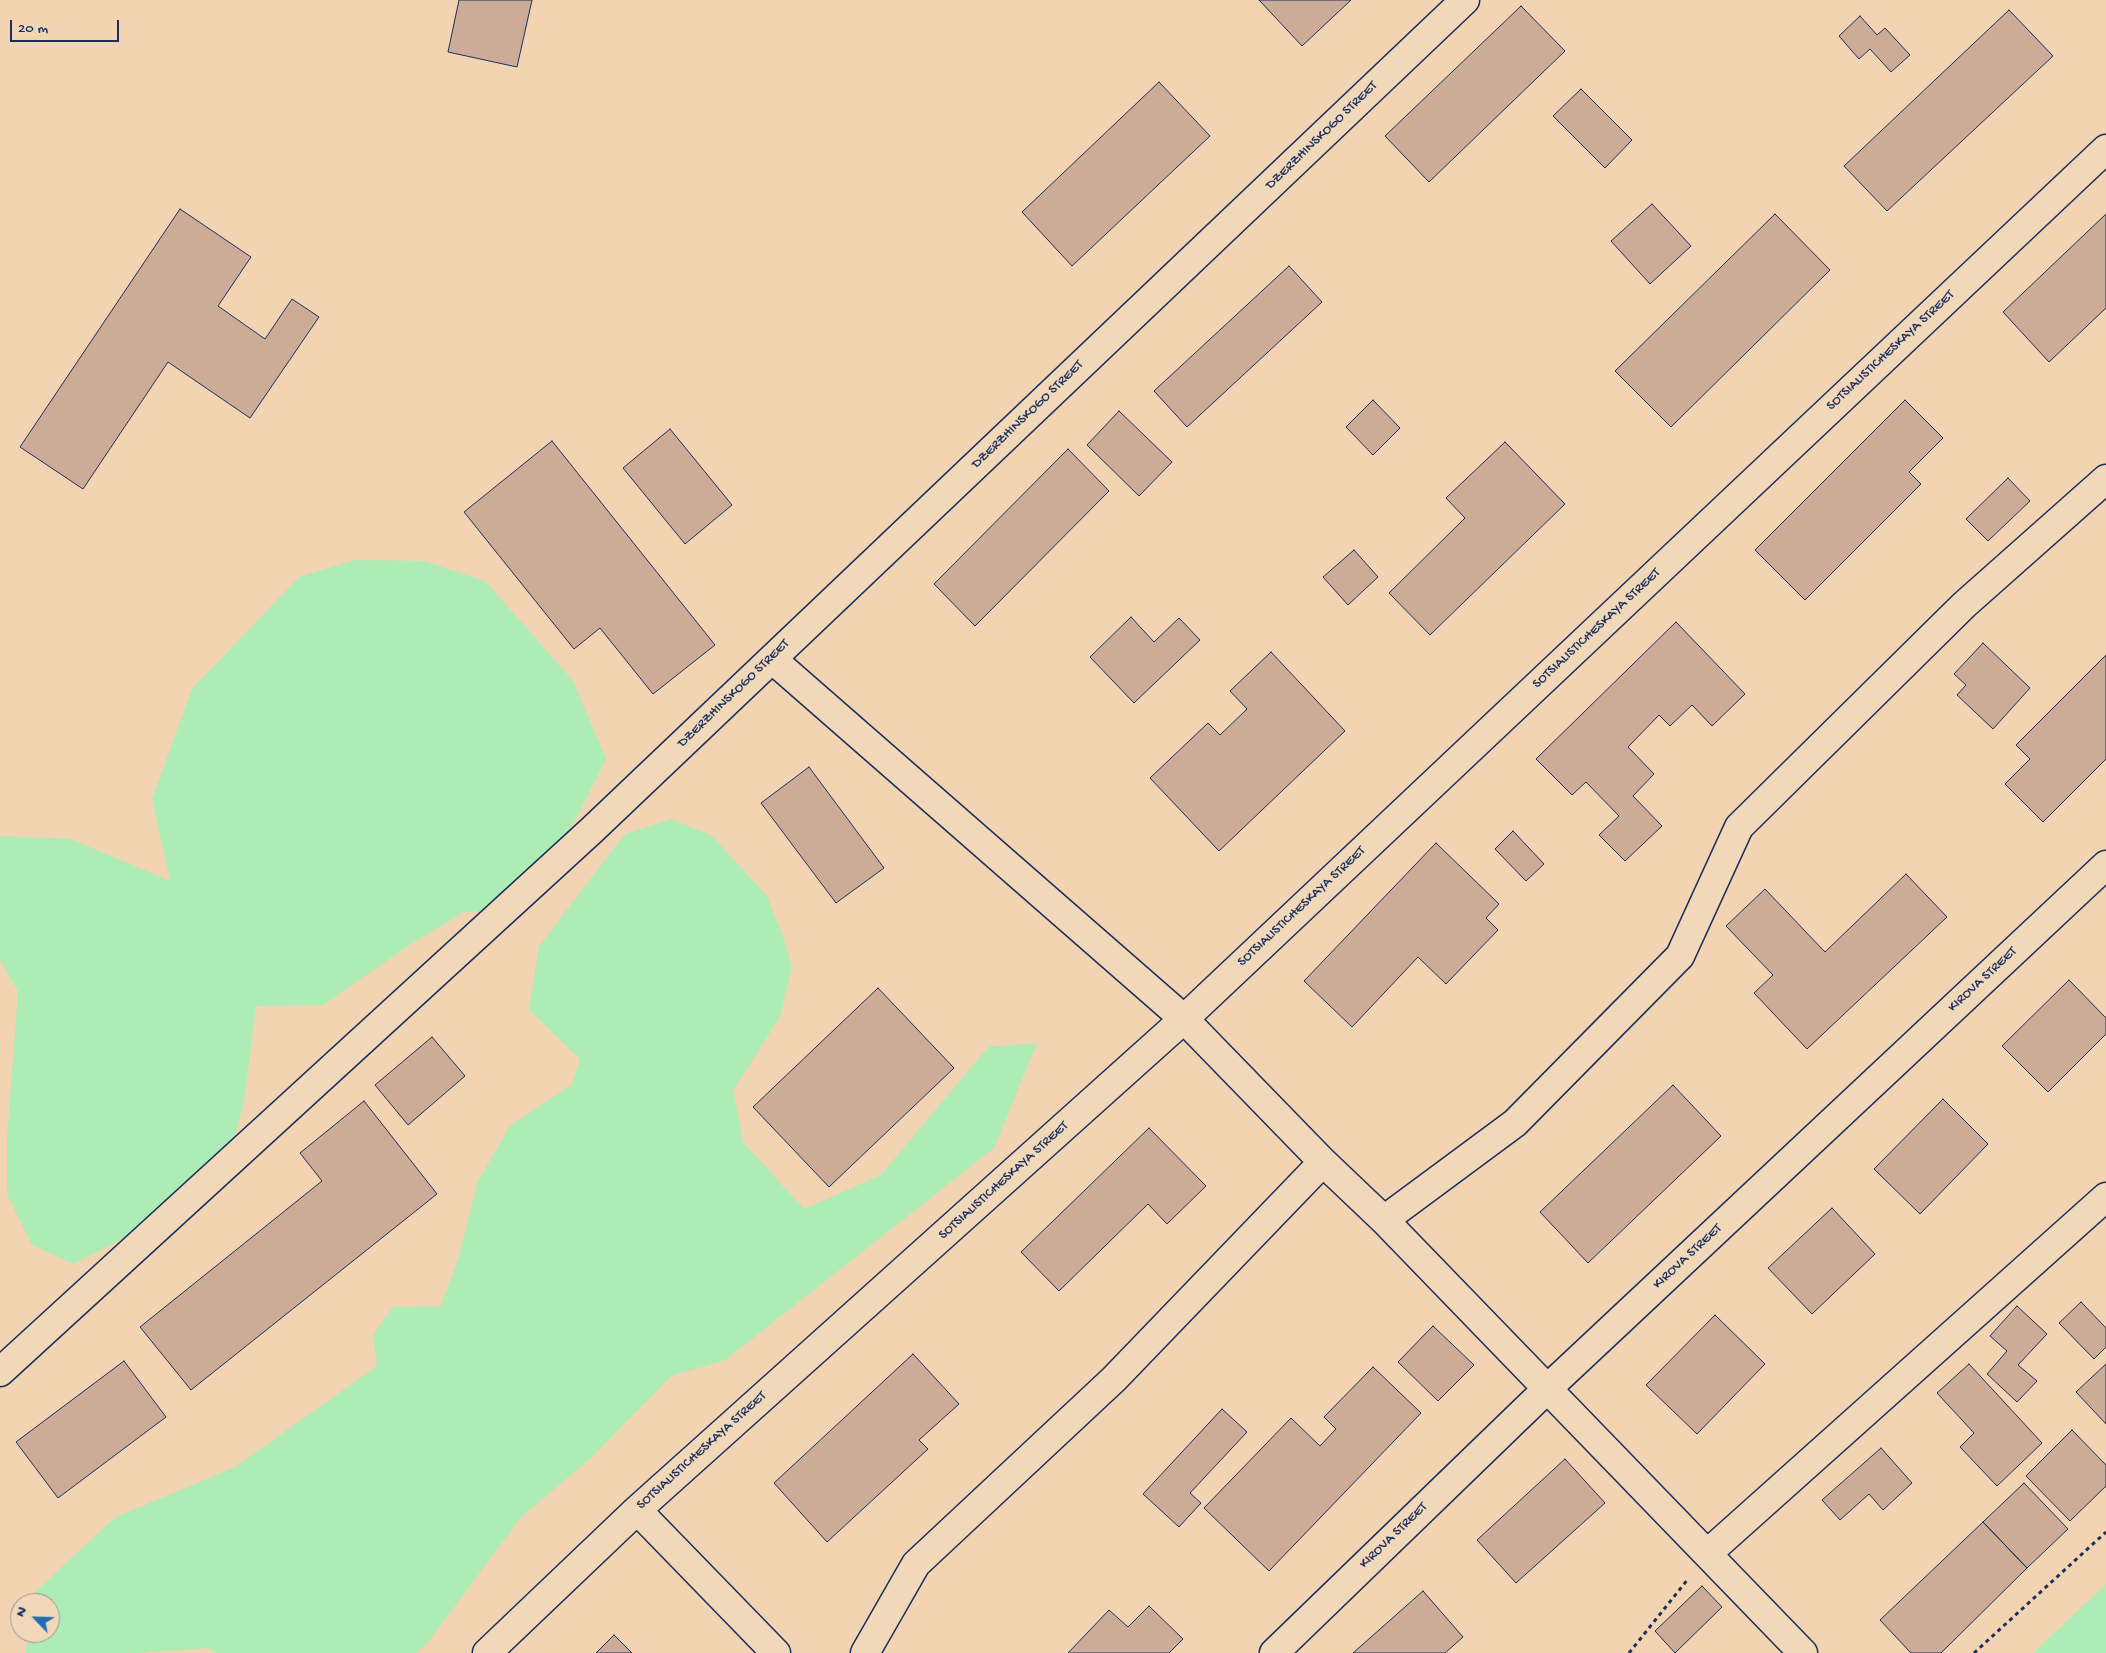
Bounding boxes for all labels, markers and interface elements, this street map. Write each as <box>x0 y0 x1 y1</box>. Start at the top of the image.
scale bar <box>12 10 121 42</box>
text: 20 m <box>18 20 48 38</box>
street label: DZERZHINSKOGO STREET <box>1263 78 1381 194</box>
street label: SOTSIALISTICHESKAYA STREET <box>1823 287 1959 415</box>
street label: DZERZHINSKOGO STREET <box>969 357 1087 473</box>
street label: SOTSIALISTICHESKAYA STREET <box>1529 565 1665 693</box>
street label: DZERZHINSKOGO STREET <box>675 636 793 752</box>
street label: SOTSIALISTICHESKAYA STREET <box>1234 843 1370 971</box>
street label: KIROVA STREET <box>1945 944 2021 1016</box>
street label: SOTSIALISTICHESKAYA STREET <box>936 1118 1072 1244</box>
street label: KIROVA STREET <box>1650 1221 1726 1293</box>
street label: SOTSIALISTICHESKAYA STREET <box>634 1388 770 1514</box>
street label: KIROVA STREET <box>1356 1499 1432 1573</box>
north arrow <box>10 1593 60 1643</box>
text: N <box>12 1604 31 1620</box>

